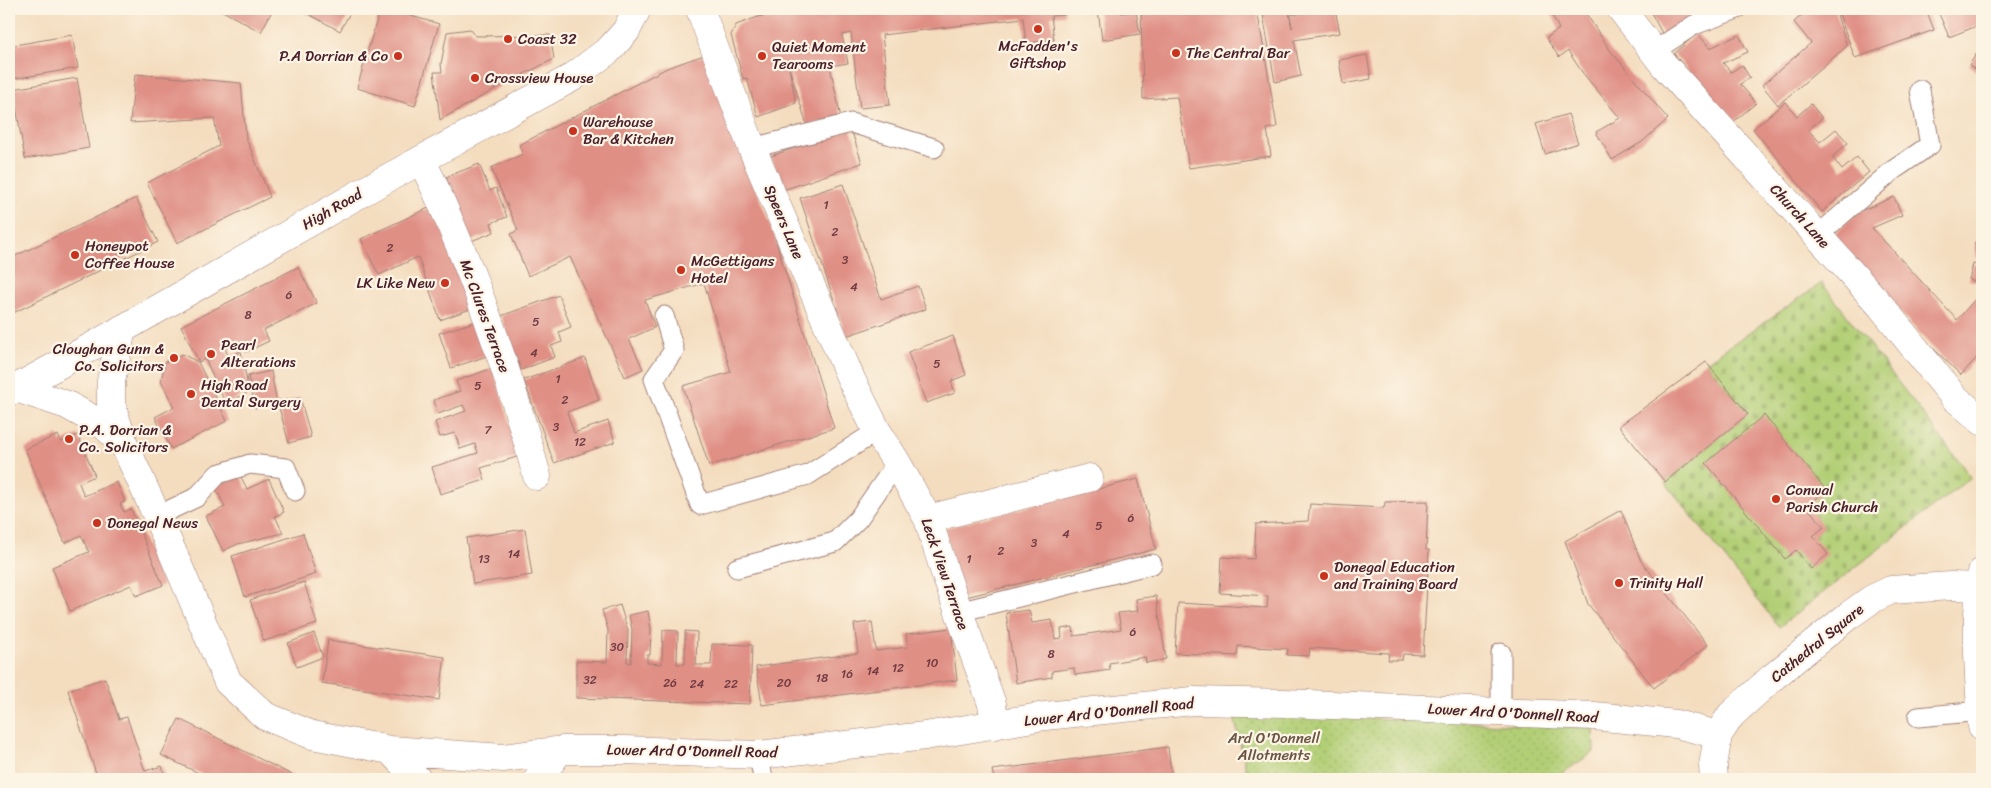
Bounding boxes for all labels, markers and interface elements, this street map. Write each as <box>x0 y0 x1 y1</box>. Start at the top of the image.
marker: McFadden's Giftshop <box>1032 23 1044 35</box>
place label: Coast 32 <box>518 26 577 52</box>
marker: Coast 32 <box>502 33 514 45</box>
place label: McFadden's Giftshop <box>998 33 1078 76</box>
place label: Quiet Moment Tearooms <box>772 34 866 77</box>
place label: The Central Bar <box>1186 40 1291 66</box>
place label: P.A Dorrian & Co <box>279 43 388 69</box>
marker: The Central Bar <box>1170 47 1182 59</box>
marker: P.A Dorrian & Co <box>392 50 404 62</box>
marker: Quiet Moment Tearooms <box>756 50 768 62</box>
place label: Crossview House <box>485 65 593 91</box>
marker: Crossview House <box>469 72 481 84</box>
place label: Warehouse Bar & Kitchen <box>583 109 674 152</box>
marker: Warehouse Bar & Kitchen <box>567 125 579 137</box>
street label: Church Lane <box>1763 177 1837 255</box>
street label: Speers Lane <box>757 180 812 264</box>
street label: High Road <box>297 181 368 237</box>
house number: 1 <box>823 194 829 216</box>
house number: 2 <box>832 221 839 243</box>
place label: Honeypot Coffee House <box>85 233 175 276</box>
house number: 2 <box>387 237 394 259</box>
place label: McGettigans Hotel <box>691 248 775 291</box>
marker: Honeypot Coffee House <box>69 249 81 261</box>
house number: 3 <box>842 249 849 271</box>
street label: Mc Clures Terrace <box>452 256 518 377</box>
marker: McGettigans Hotel <box>675 264 687 276</box>
place label: LK Like New <box>356 270 436 296</box>
house number: 4 <box>850 276 858 298</box>
marker: LK Like New <box>439 277 451 289</box>
house number: 6 <box>286 284 293 306</box>
house number: 8 <box>244 304 252 326</box>
house number: 5 <box>532 311 540 333</box>
place label: Pearl Alterations <box>220 332 296 375</box>
place label: Cloughan Gunn & Co. Solicitors <box>53 336 164 379</box>
house number: 4 <box>530 342 538 364</box>
marker: Pearl Alterations <box>205 348 217 360</box>
marker: Cloughan Gunn & Co. Solicitors <box>168 352 180 364</box>
house number: 5 <box>933 353 941 375</box>
house number: 1 <box>555 368 561 390</box>
place label: High Road Dental Surgery <box>201 372 301 415</box>
house number: 5 <box>474 375 482 397</box>
marker: High Road Dental Surgery <box>185 388 197 400</box>
house number: 2 <box>562 389 569 411</box>
house number: 3 <box>553 416 560 438</box>
place label: P.A. Dorrian & Co. Solicitors <box>79 417 172 460</box>
house number: 7 <box>485 419 493 441</box>
house number: 12 <box>574 431 586 453</box>
marker: P.A. Dorrian & Co. Solicitors <box>63 433 75 445</box>
place label: Conwal Parish Church <box>1786 477 1878 520</box>
marker: Conwal Parish Church <box>1770 493 1782 505</box>
house number: 6 <box>1128 507 1135 529</box>
place label: Donegal News <box>107 510 198 536</box>
street label: Leck View Terrace <box>914 515 976 633</box>
house number: 5 <box>1095 515 1103 537</box>
marker: Donegal News <box>91 517 103 529</box>
house number: 4 <box>1062 523 1070 545</box>
house number: 3 <box>1031 532 1038 554</box>
house number: 2 <box>998 540 1005 562</box>
house number: 14 <box>508 543 521 565</box>
house number: 13 <box>478 548 490 570</box>
house number: 1 <box>966 548 972 570</box>
place label: Donegal Education and Training Board <box>1334 554 1458 597</box>
marker: Donegal Education and Training Board <box>1318 570 1330 582</box>
place label: Trinity Hall <box>1629 570 1704 596</box>
marker: Trinity Hall <box>1613 577 1625 589</box>
street label: Cathedral Square <box>1764 597 1870 689</box>
house number: 6 <box>1130 621 1137 643</box>
house number: 30 <box>610 636 624 658</box>
house number: 8 <box>1047 643 1055 665</box>
house number: 10 <box>926 652 939 674</box>
house number: 12 <box>892 657 904 679</box>
house number: 14 <box>867 660 880 682</box>
house number: 16 <box>841 663 853 685</box>
house number: 18 <box>816 667 828 689</box>
house number: 32 <box>583 669 597 691</box>
house number: 26 <box>663 672 677 694</box>
house number: 20 <box>777 672 792 694</box>
house number: 24 <box>690 673 705 695</box>
house number: 22 <box>724 673 738 695</box>
street label: Lower Ard O'Donnell Road <box>1023 690 1196 734</box>
street label: Lower Ard O'Donnell Road <box>1427 696 1600 731</box>
park label: Ard O'Donnell Allotments <box>1227 725 1321 768</box>
street label: Lower Ard O'Donnell Road <box>606 737 779 766</box>

